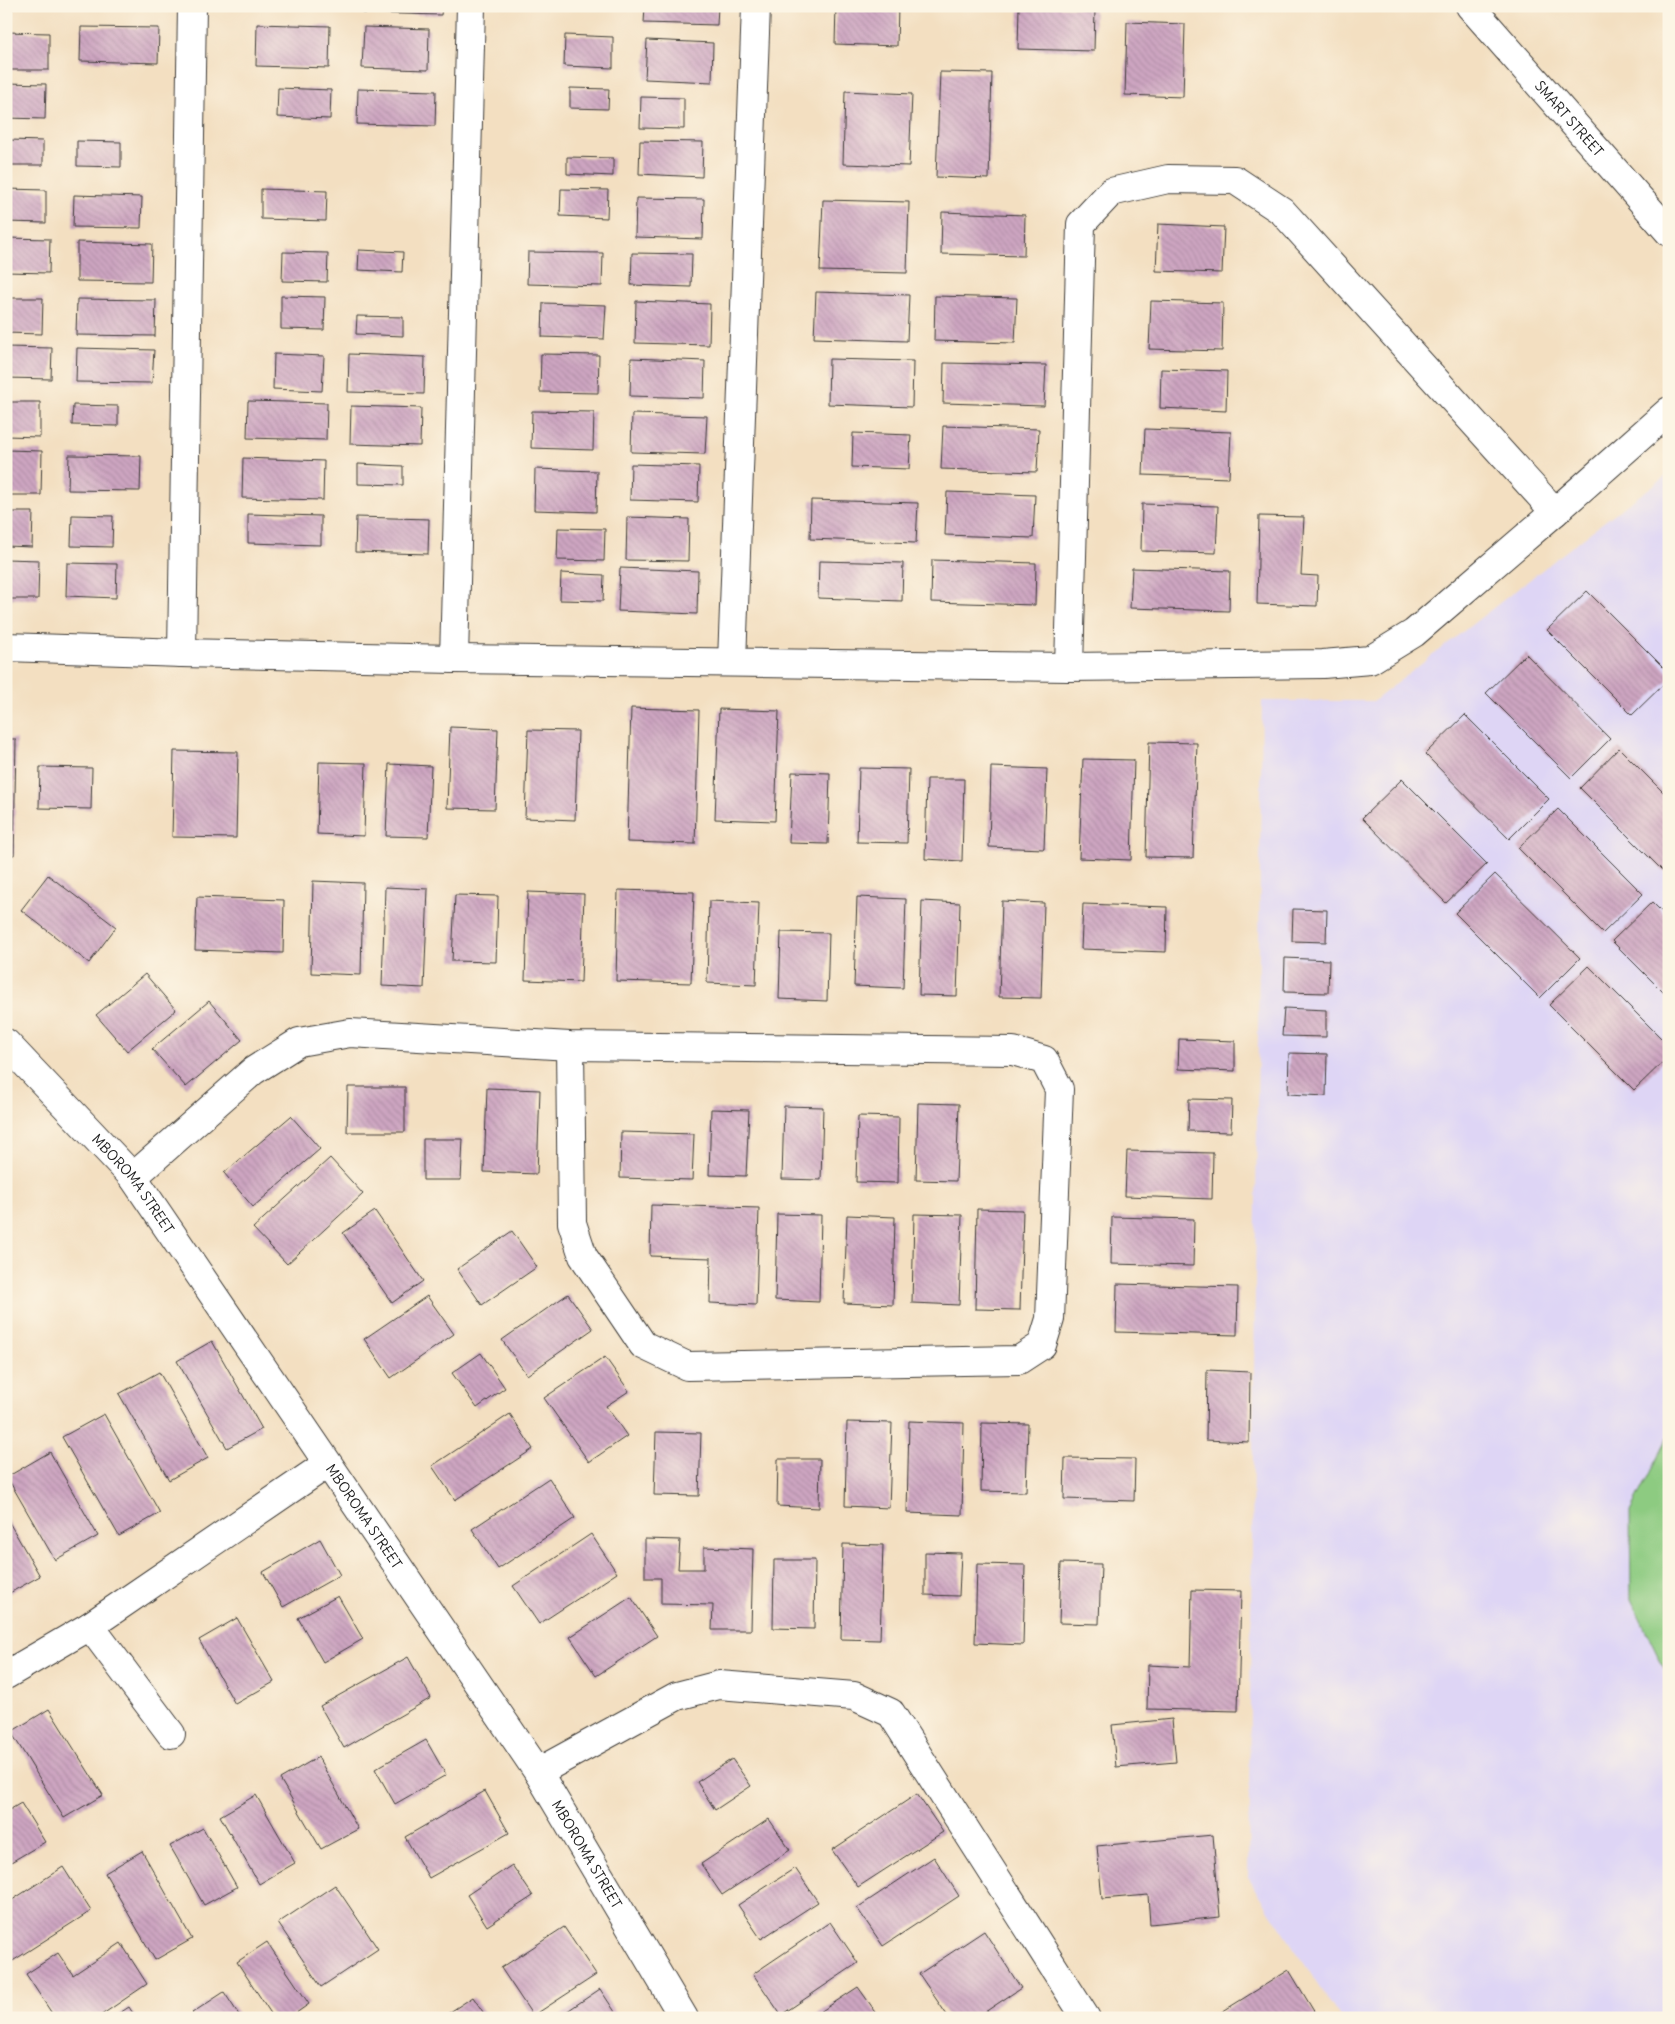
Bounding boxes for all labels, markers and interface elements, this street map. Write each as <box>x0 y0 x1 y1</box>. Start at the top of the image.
street label: SMART STREET <box>1531 77 1607 160</box>
street label: MBOROMA STREET <box>88 1130 178 1237</box>
street label: MBOROMA STREET <box>322 1461 406 1572</box>
street label: MBOROMA STREET <box>548 1797 626 1912</box>

